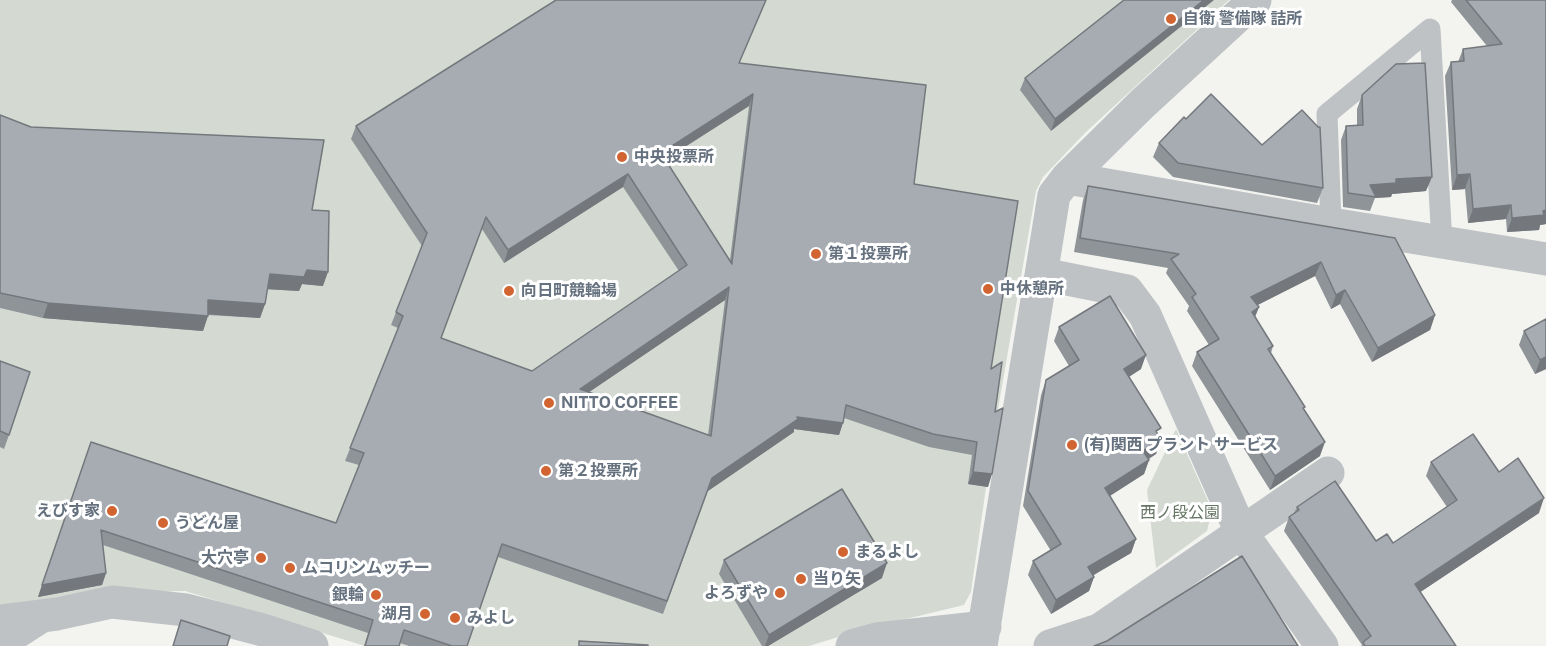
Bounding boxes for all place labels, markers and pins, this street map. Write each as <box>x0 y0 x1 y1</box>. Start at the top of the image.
place label: 自衛 警備隊 詰所 <box>1183 9 1302 29</box>
marker: 自衛 警備隊 詰所 <box>1164 12 1178 26</box>
place label: 中央投票所 <box>634 147 714 167</box>
marker: 中央投票所 <box>615 150 629 164</box>
place label: 第１投票所 <box>828 244 908 264</box>
marker: 第１投票所 <box>809 247 823 261</box>
place label: 中休憩所 <box>1000 279 1064 299</box>
place label: 向日町競輪場 <box>521 281 617 301</box>
marker: 中休憩所 <box>981 282 995 296</box>
marker: 向日町競輪場 <box>502 284 516 298</box>
place label: NITTO COFFEE <box>561 393 678 413</box>
marker: NITTO COFFEE <box>542 396 556 410</box>
place label: (有)関西 プラント サービス <box>1084 435 1278 455</box>
marker: (有)関西 プラント サービス <box>1065 438 1079 452</box>
place label: 第２投票所 <box>558 461 638 481</box>
marker: 第２投票所 <box>539 464 553 478</box>
place label: えびす家 <box>36 501 100 521</box>
marker: えびす家 <box>105 504 119 518</box>
place label: うどん屋 <box>175 513 239 533</box>
marker: うどん屋 <box>156 516 170 530</box>
place label: まるよし <box>855 542 919 562</box>
marker: まるよし <box>836 545 850 559</box>
place label: 大穴亭 <box>201 548 249 568</box>
marker: 大穴亭 <box>254 551 268 565</box>
place label: ムコリンムッチー <box>302 558 430 578</box>
marker: ムコリンムッチー <box>283 561 297 575</box>
place label: 当り矢 <box>813 569 861 589</box>
marker: 当り矢 <box>794 572 808 586</box>
place label: よろずや <box>704 583 768 603</box>
place label: 銀輪 <box>332 585 364 605</box>
marker: よろずや <box>773 586 787 600</box>
marker: 銀輪 <box>369 588 383 602</box>
place label: 湖月 <box>381 604 413 624</box>
marker: 湖月 <box>418 607 432 621</box>
place label: みよし <box>467 608 515 628</box>
marker: みよし <box>448 611 462 625</box>

